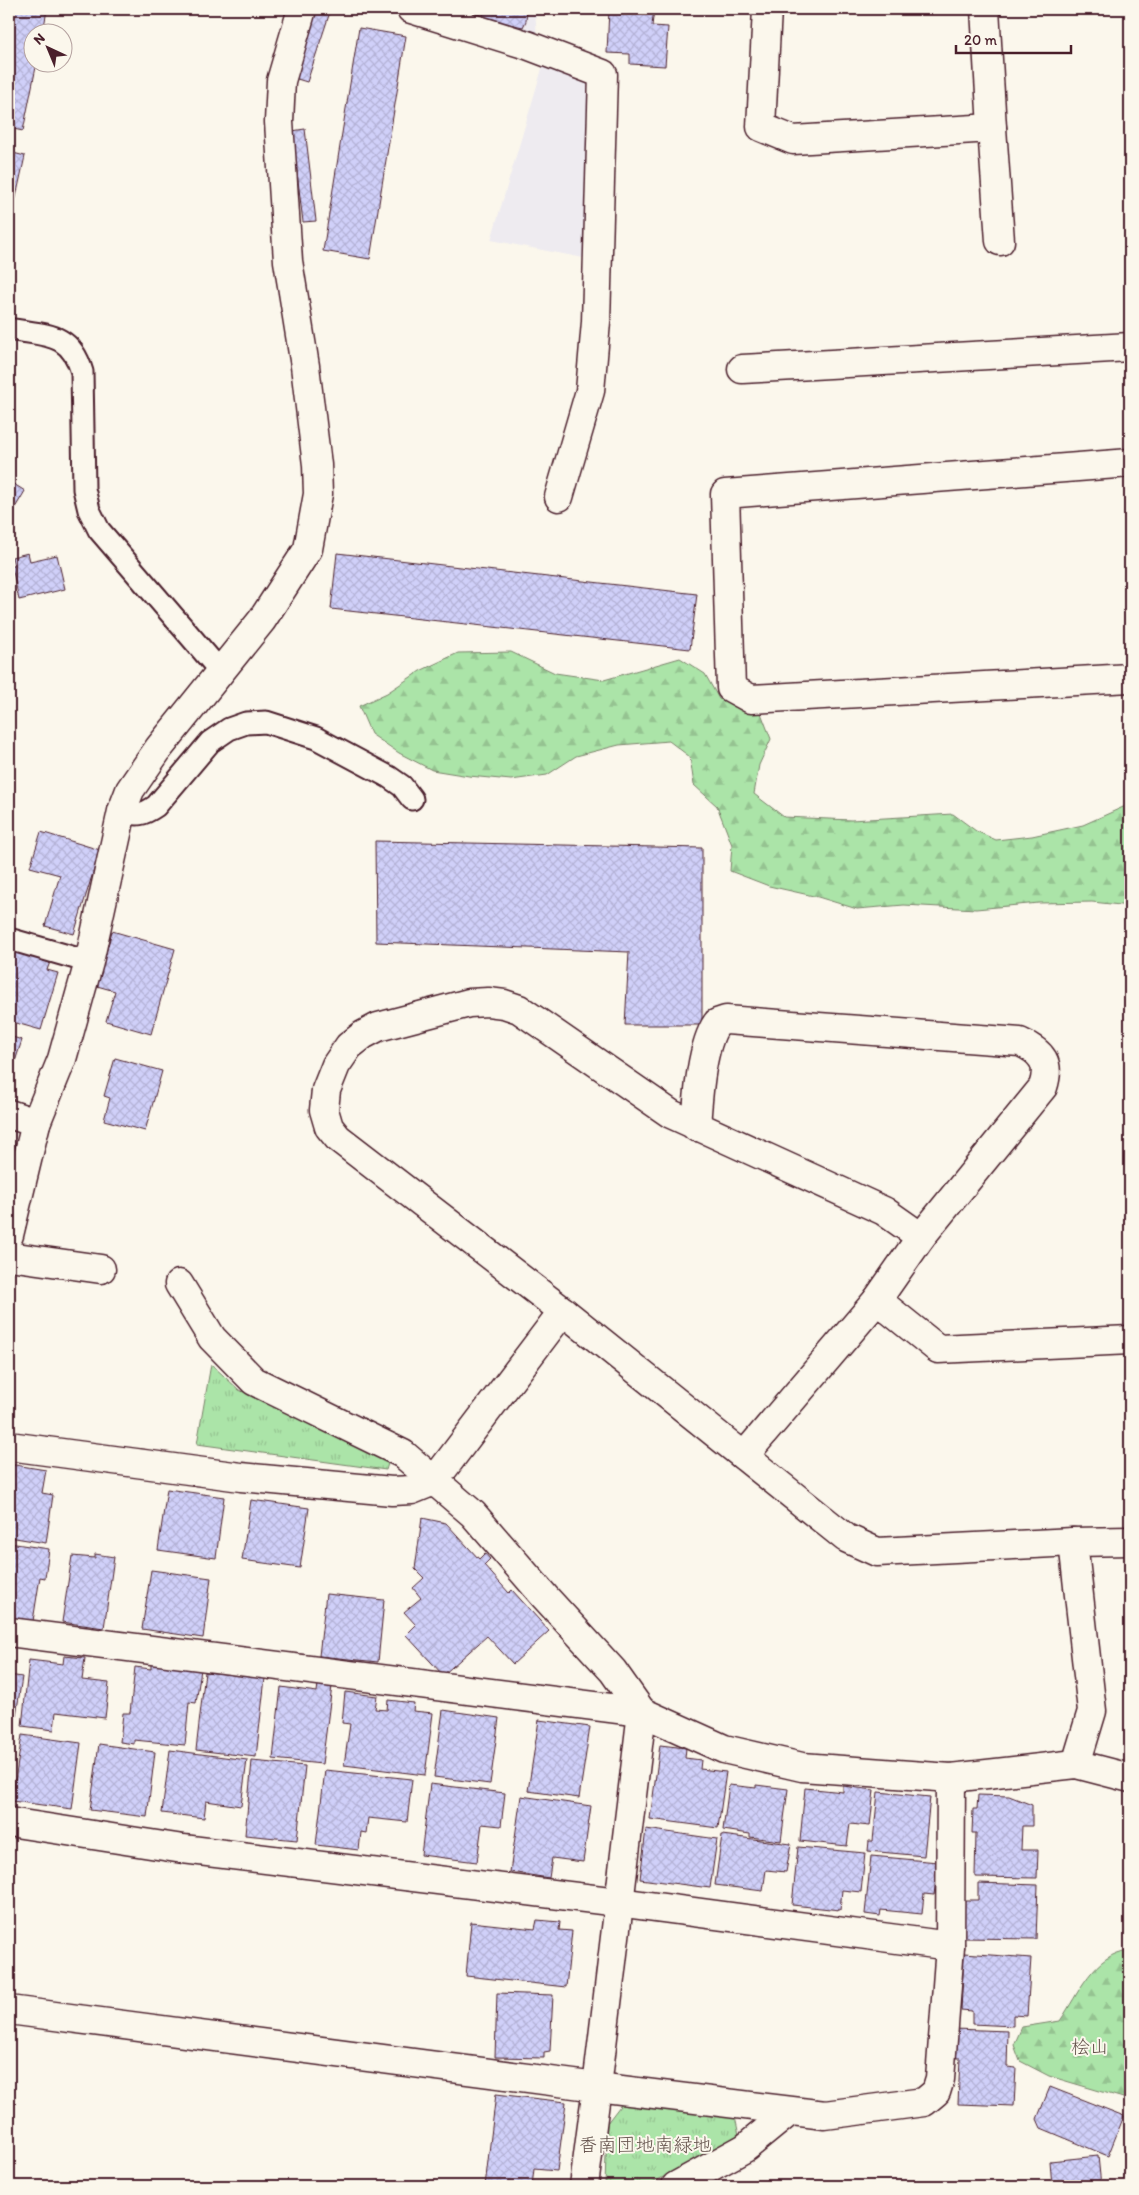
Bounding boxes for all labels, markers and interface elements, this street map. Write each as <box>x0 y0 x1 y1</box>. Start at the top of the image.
north arrow <box>22 22 72 72</box>
scale bar <box>956 22 1072 54</box>
text: N <box>30 30 49 48</box>
text: 20 m <box>964 31 998 49</box>
park label: 桧山 <box>1071 2035 1109 2058</box>
park label: 香南団地南緑地 <box>578 2133 712 2156</box>

